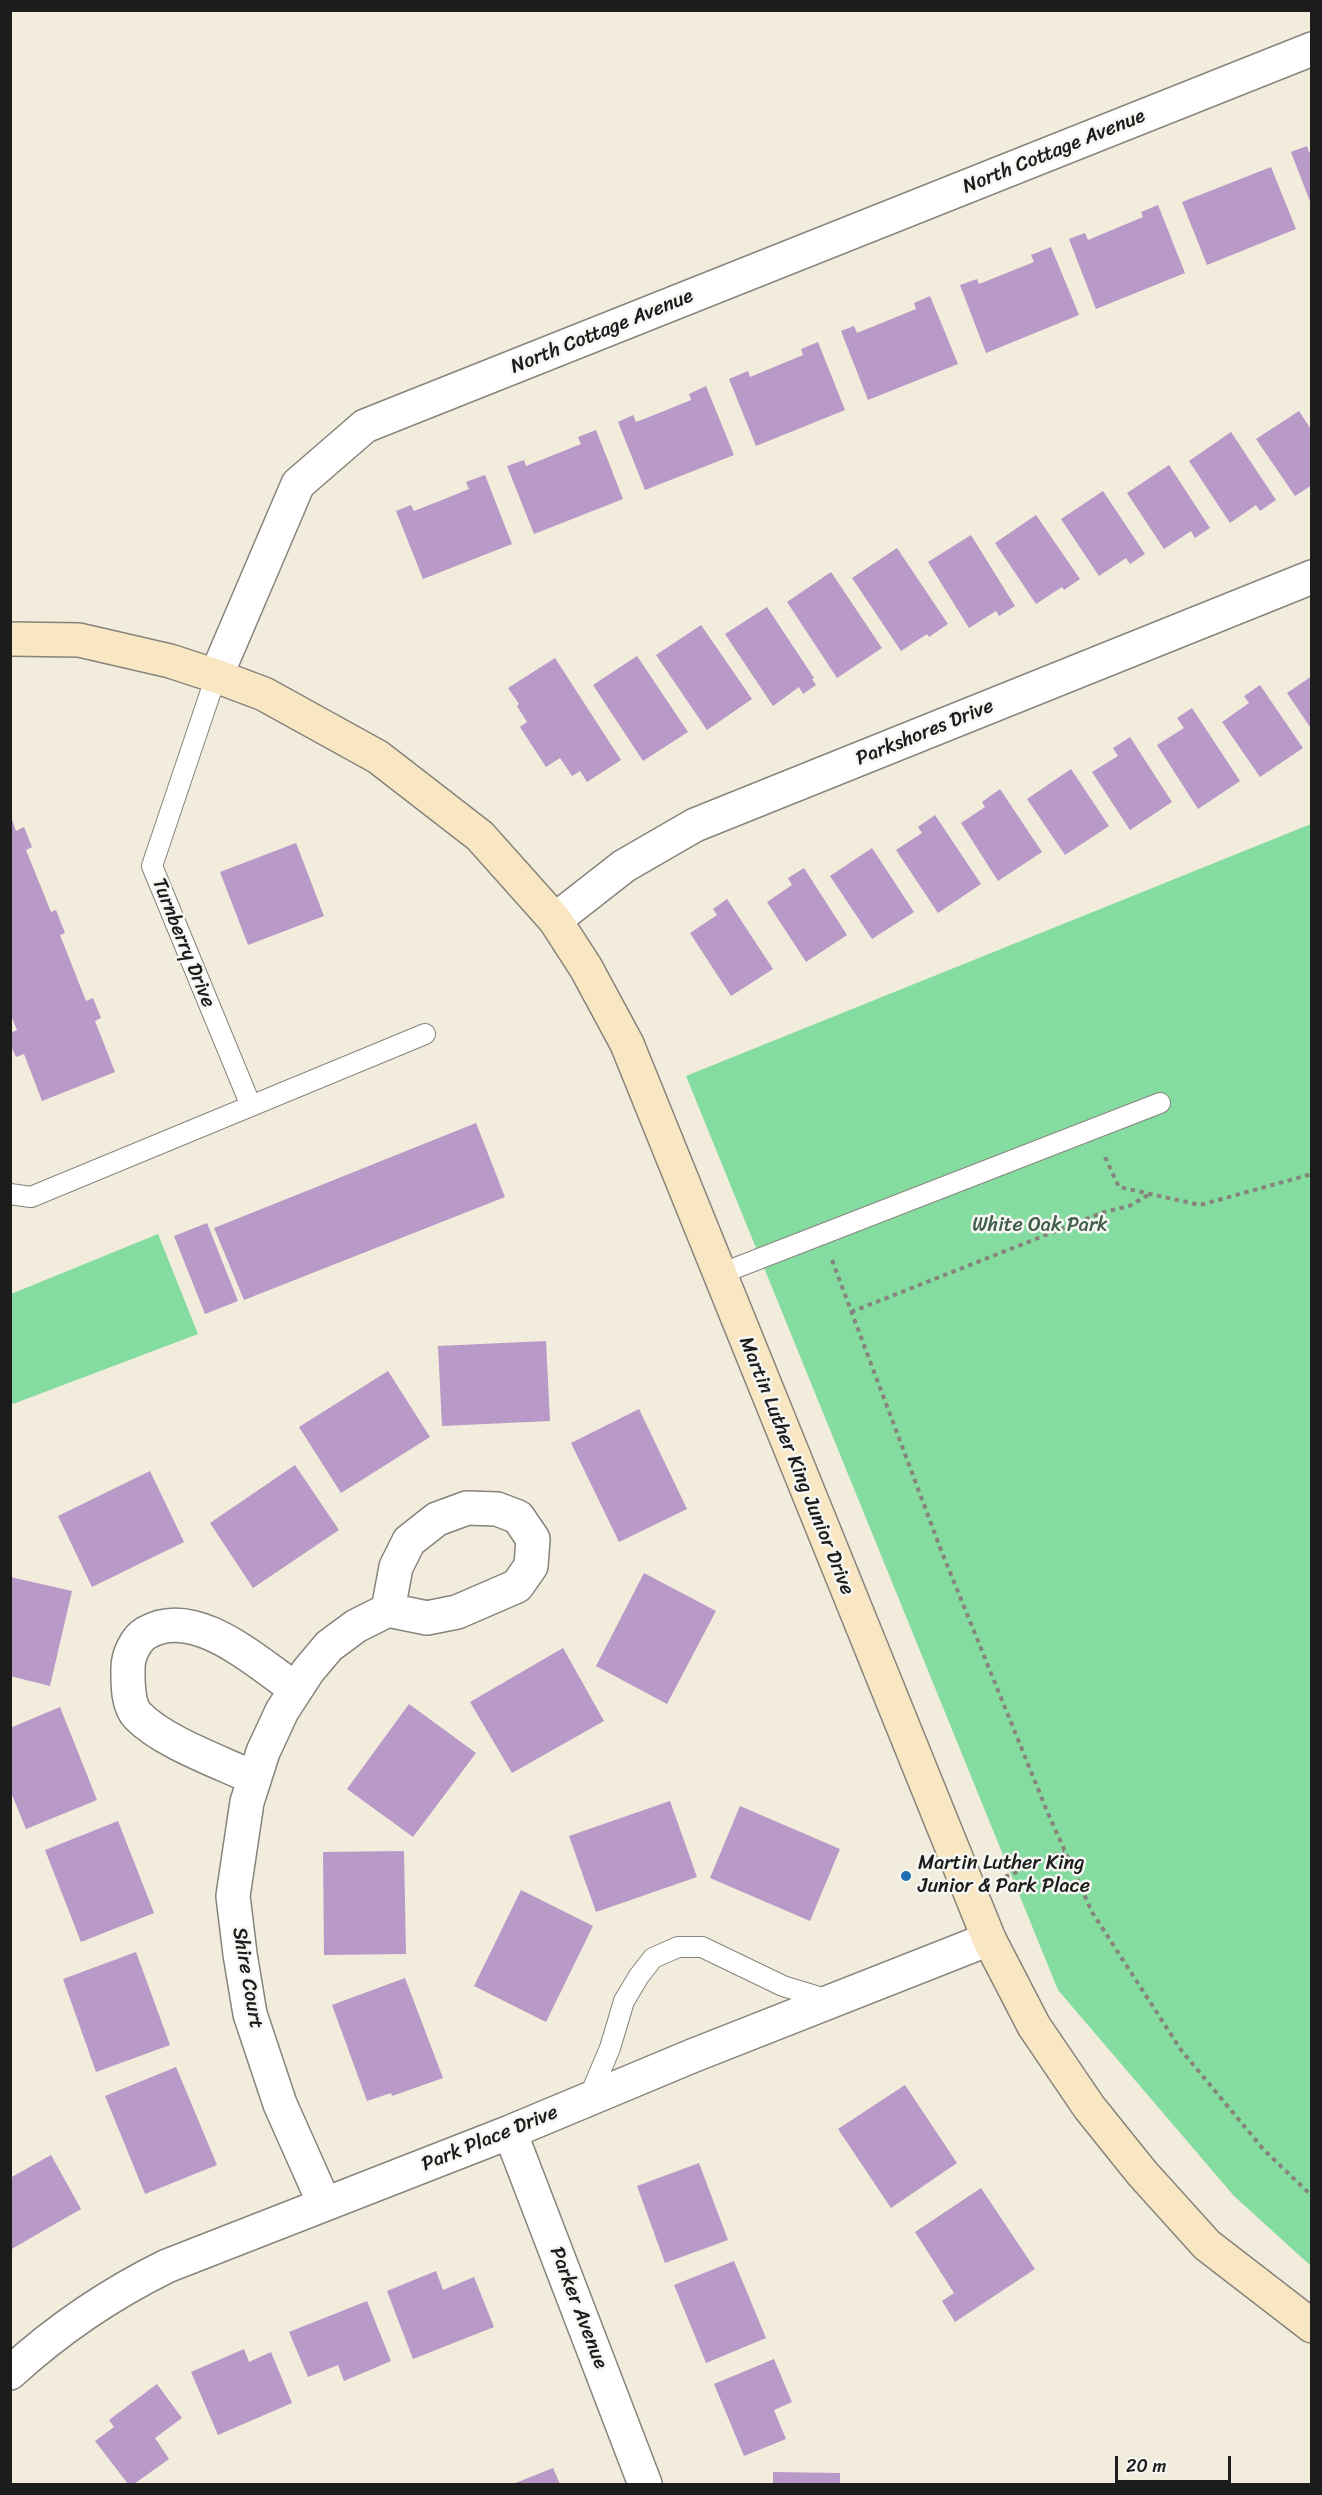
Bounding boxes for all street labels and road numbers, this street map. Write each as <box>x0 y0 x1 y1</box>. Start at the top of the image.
street label: North Cottage Avenue <box>959 104 1149 200</box>
street label: North Cottage Avenue <box>507 284 697 380</box>
street label: Parkshores Drive <box>853 694 997 772</box>
street label: Turnberry Drive <box>146 875 220 1011</box>
street label: Martin Luther King Junior Drive <box>733 1333 859 1599</box>
street label: Shire Court <box>226 1925 268 2031</box>
street label: Park Place Drive <box>418 2101 562 2177</box>
street label: Parker Avenue <box>544 2244 612 2372</box>

